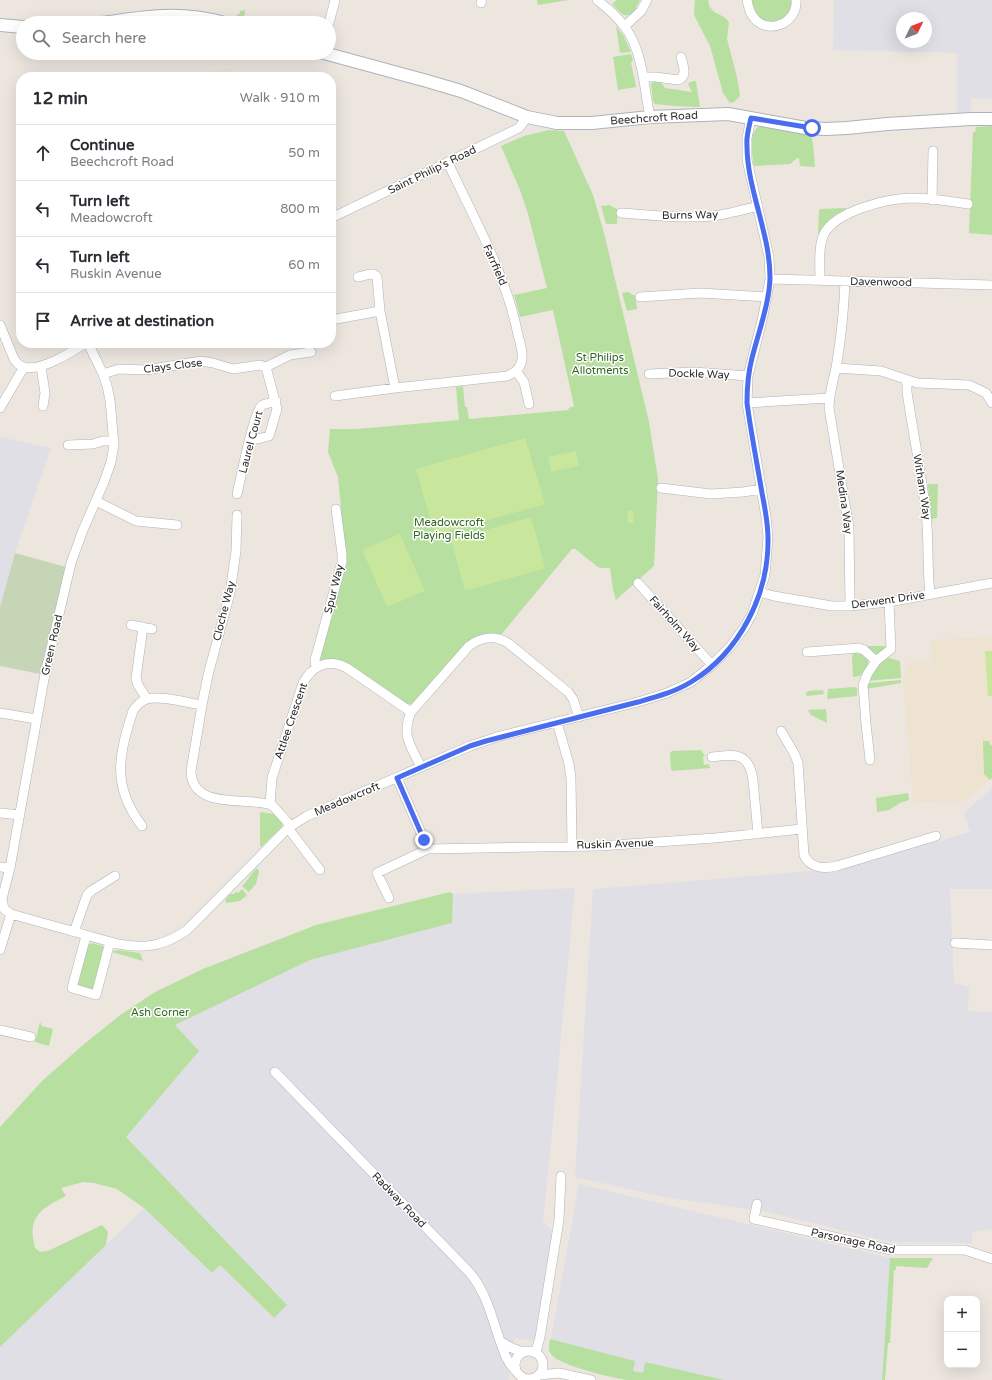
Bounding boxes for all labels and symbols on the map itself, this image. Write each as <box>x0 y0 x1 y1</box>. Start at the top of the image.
north arrow <box>896 12 932 48</box>
street label: Beechcroft Road <box>610 108 698 128</box>
route start <box>803 119 821 137</box>
street label: Saint Philip's Road <box>386 143 478 197</box>
street label: Burns Way <box>662 208 718 222</box>
street label: Farrfield <box>480 243 510 288</box>
street label: Davenwood <box>850 275 912 289</box>
park label: St Philips Allotments <box>572 351 628 377</box>
street label: Clays Close <box>143 356 203 376</box>
street label: Dockle Way <box>668 366 730 382</box>
street label: Laurel Court <box>236 409 266 475</box>
street label: Witham Way <box>910 453 934 521</box>
street label: Medina Way <box>833 469 855 535</box>
park label: Meadowcroft Playing Fields <box>413 516 485 542</box>
street label: Spur Way <box>322 563 346 615</box>
street label: Cloche Way <box>210 580 238 642</box>
street label: Derwent Drive <box>850 588 926 612</box>
street label: Fairholm Way <box>646 593 704 655</box>
street label: Green Road <box>39 613 65 677</box>
street label: Attlee Crescent <box>272 681 310 761</box>
street label: Meadowcroft <box>312 779 382 819</box>
route end <box>415 831 433 849</box>
street label: Ruskin Avenue <box>576 836 654 852</box>
park label: Ash Corner <box>131 1006 190 1019</box>
street label: Radway Road <box>369 1170 429 1230</box>
street label: Parsonage Road <box>810 1226 896 1256</box>

